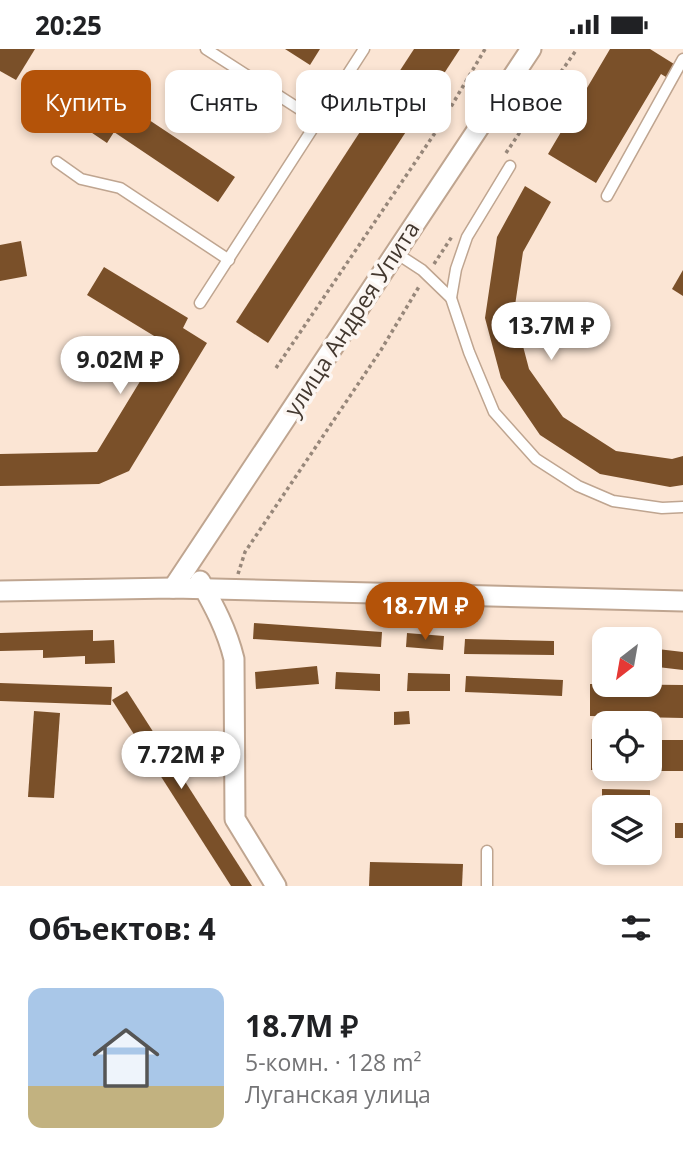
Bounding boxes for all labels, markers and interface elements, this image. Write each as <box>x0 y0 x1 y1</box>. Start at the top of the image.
text: 20:25 <box>35 7 102 43</box>
chip: Купить <box>21 70 151 133</box>
chip: Снять <box>165 70 282 133</box>
chip: Фильтры <box>296 70 451 133</box>
chip: Новое <box>465 70 587 133</box>
street label: улица Андрея Упита <box>276 214 426 422</box>
pin: 13.7M ₽ <box>486 303 616 362</box>
text: 13.7M ₽ <box>507 309 595 341</box>
pin: 9.02M ₽ <box>55 337 185 396</box>
text: 9.02M ₽ <box>76 343 164 375</box>
pin: 18.7M ₽ <box>360 583 490 642</box>
text: 18.7M ₽ <box>381 589 469 621</box>
north arrow <box>592 627 662 697</box>
map controls <box>592 627 662 865</box>
button: locate <box>592 711 662 781</box>
pin: 7.72M ₽ <box>116 731 246 791</box>
text: 7.72M ₽ <box>137 738 225 770</box>
button: layers <box>592 795 662 865</box>
text: Объектов: 4 <box>28 908 216 949</box>
icon: filters <box>617 909 655 947</box>
text: 18.7M ₽ <box>245 1005 359 1046</box>
icon: home <box>84 1016 168 1100</box>
text: 5-комн. · 128 m² <box>245 1046 421 1078</box>
text: Луганская улица <box>245 1078 431 1110</box>

